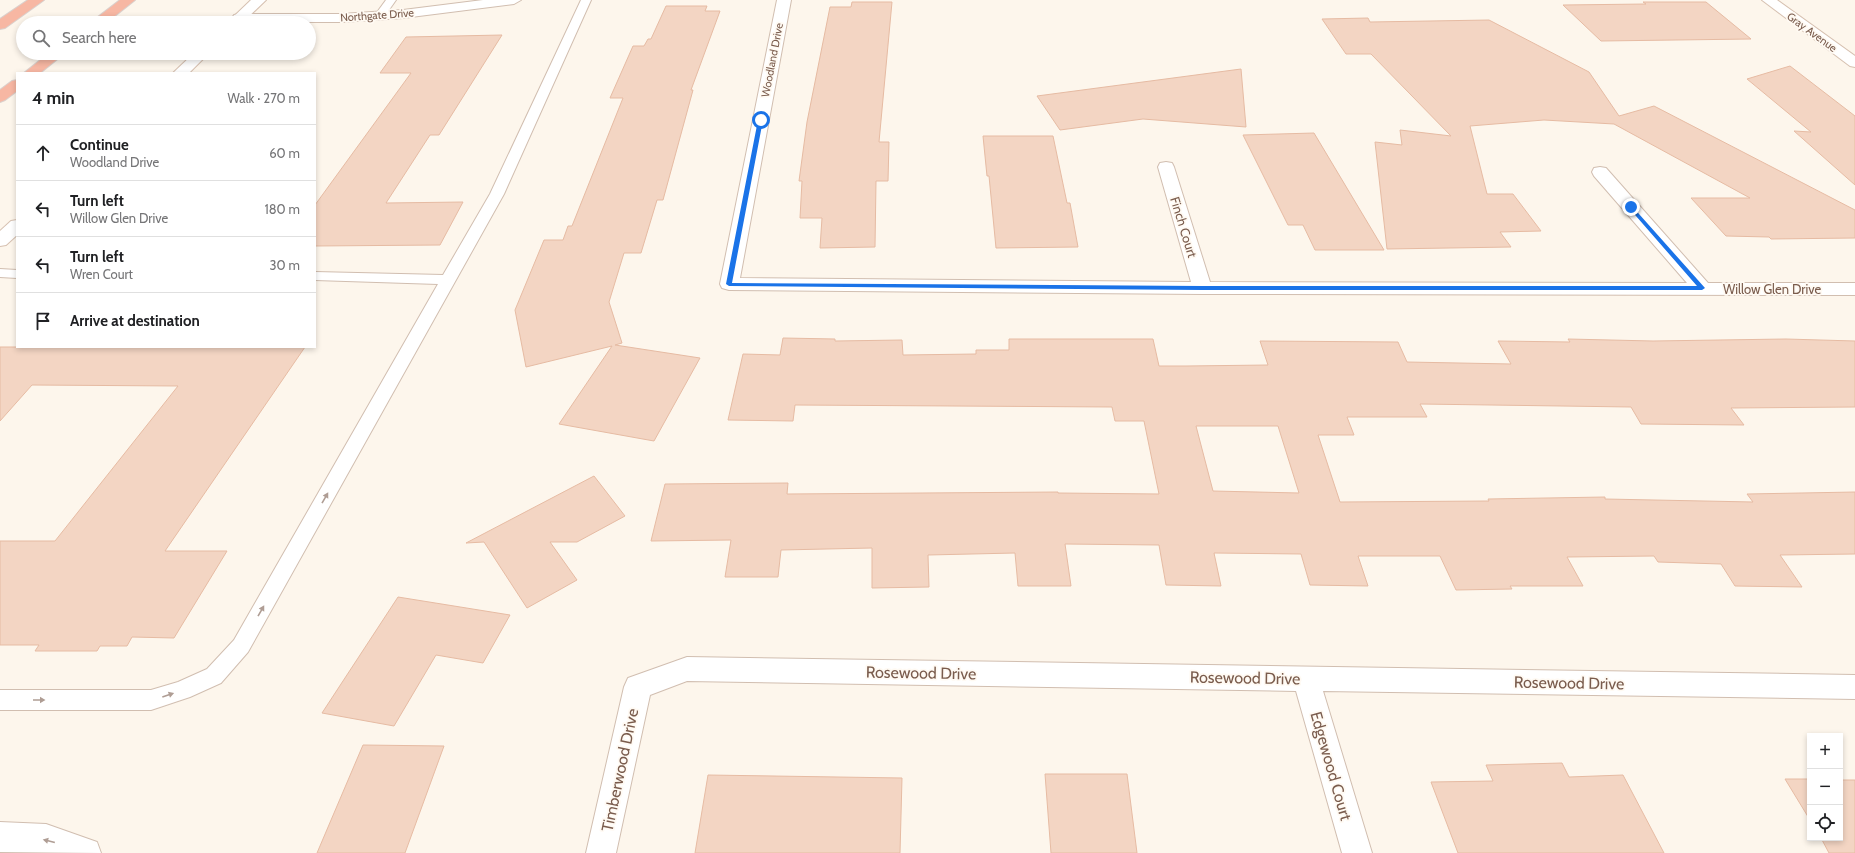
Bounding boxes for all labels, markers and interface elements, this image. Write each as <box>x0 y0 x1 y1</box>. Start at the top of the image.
street label: Northgate Drive <box>340 5 415 25</box>
street label: Gray Avenue <box>1784 9 1840 55</box>
search box <box>16 16 316 60</box>
street label: Woodland Drive <box>758 21 786 98</box>
icon: search <box>30 27 52 49</box>
text: Search here <box>62 29 137 47</box>
text: 4 min <box>32 88 75 108</box>
text: Walk · 270 m <box>228 90 300 106</box>
route start <box>752 111 770 129</box>
text: Continue <box>70 136 129 154</box>
icon: ahead <box>32 142 54 164</box>
text: 60 m <box>269 145 300 161</box>
text: Woodland Drive <box>70 154 159 170</box>
text: Turn left <box>70 192 124 210</box>
street label: Finch Court <box>1167 195 1201 260</box>
icon: left <box>32 198 54 220</box>
route end <box>1622 198 1640 216</box>
text: 180 m <box>264 201 300 217</box>
text: Willow Glen Drive <box>70 210 168 226</box>
text: Turn left <box>70 248 124 266</box>
icon: left <box>32 254 54 276</box>
text: 30 m <box>270 257 300 273</box>
text: Wren Court <box>70 266 133 282</box>
street label: Willow Glen Drive <box>1723 281 1821 297</box>
icon: arrive <box>32 310 54 332</box>
text: Arrive at destination <box>70 312 200 330</box>
one-way arrow <box>321 492 328 504</box>
one-way arrow <box>257 605 264 617</box>
street label: Rosewood Drive <box>866 663 976 683</box>
street label: Rosewood Drive <box>1190 668 1300 688</box>
street label: Rosewood Drive <box>1514 673 1624 693</box>
one-way arrow <box>162 691 174 697</box>
one-way arrow <box>33 697 46 703</box>
street label: Timberwood Drive <box>598 707 642 833</box>
street label: Edgewood Court <box>1306 709 1356 823</box>
map controls <box>1807 733 1843 841</box>
button: + <box>1807 733 1843 769</box>
button: − <box>1807 769 1843 805</box>
button: locate <box>1807 805 1843 841</box>
one-way arrow <box>42 838 54 844</box>

